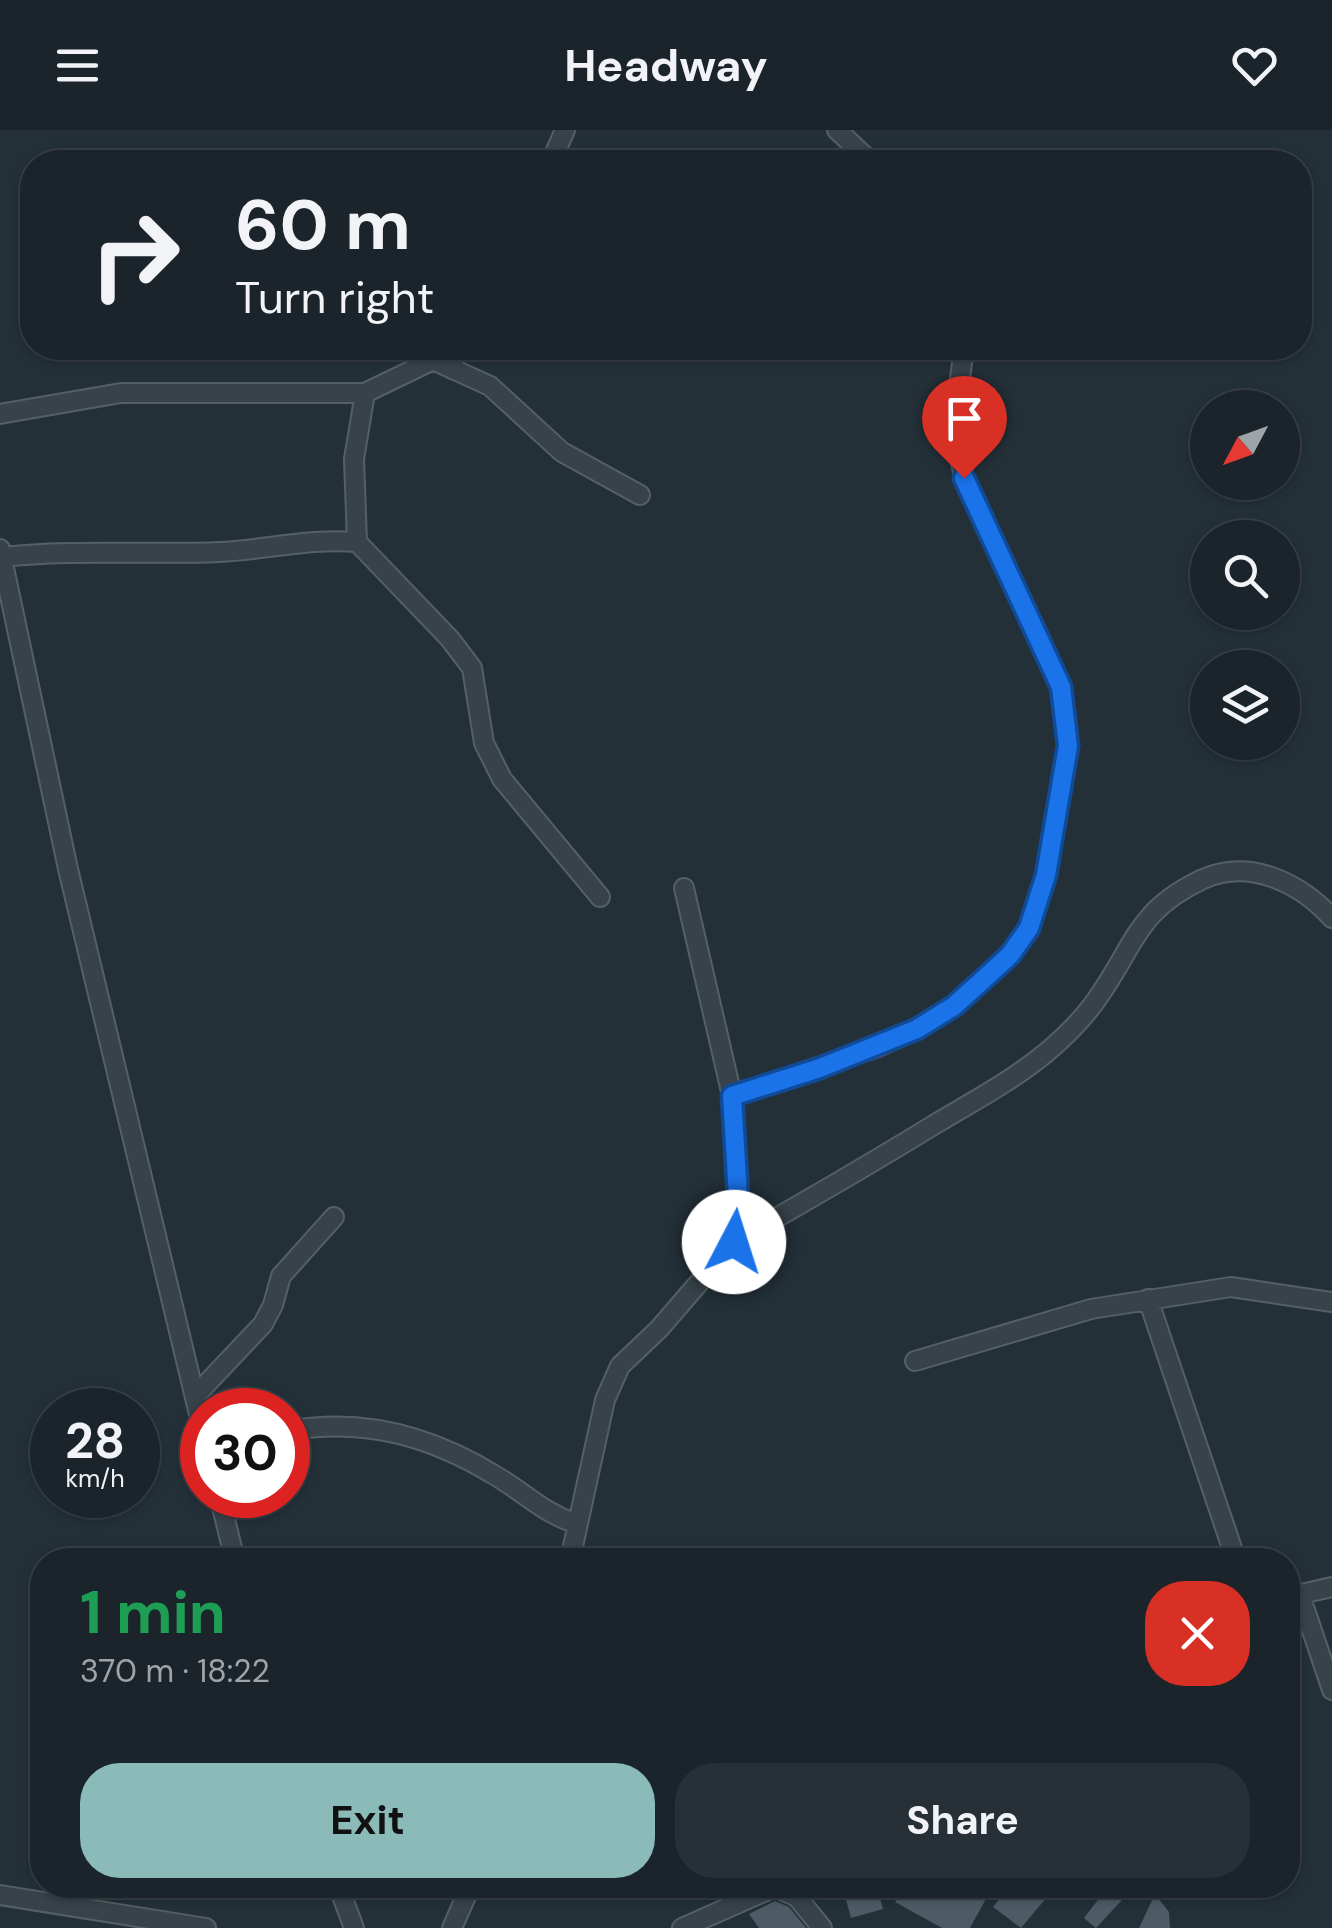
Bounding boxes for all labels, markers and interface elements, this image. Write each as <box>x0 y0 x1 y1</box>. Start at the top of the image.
text: Headway <box>564 36 768 95</box>
icon: menu <box>50 38 105 93</box>
icon: heart <box>1227 38 1282 93</box>
text: 60 m <box>235 180 411 271</box>
icon: right <box>70 190 200 320</box>
text: Turn right <box>235 268 434 327</box>
pin <box>922 376 1007 479</box>
north arrow <box>1190 390 1300 500</box>
map controls <box>1190 390 1300 760</box>
icon: arrive <box>937 391 992 446</box>
button: search <box>1190 520 1300 630</box>
button: layers <box>1190 650 1300 760</box>
position arrow <box>682 1190 786 1294</box>
speed limit sign: 30 <box>180 1388 310 1518</box>
text: 28 <box>65 1408 125 1474</box>
text: km/h <box>65 1462 125 1495</box>
text: 1 min <box>80 1573 226 1652</box>
button: close <box>1145 1581 1250 1686</box>
text: 370 m · 18:22 <box>80 1650 270 1692</box>
button: Exit <box>80 1763 655 1878</box>
button: Share <box>675 1763 1250 1878</box>

